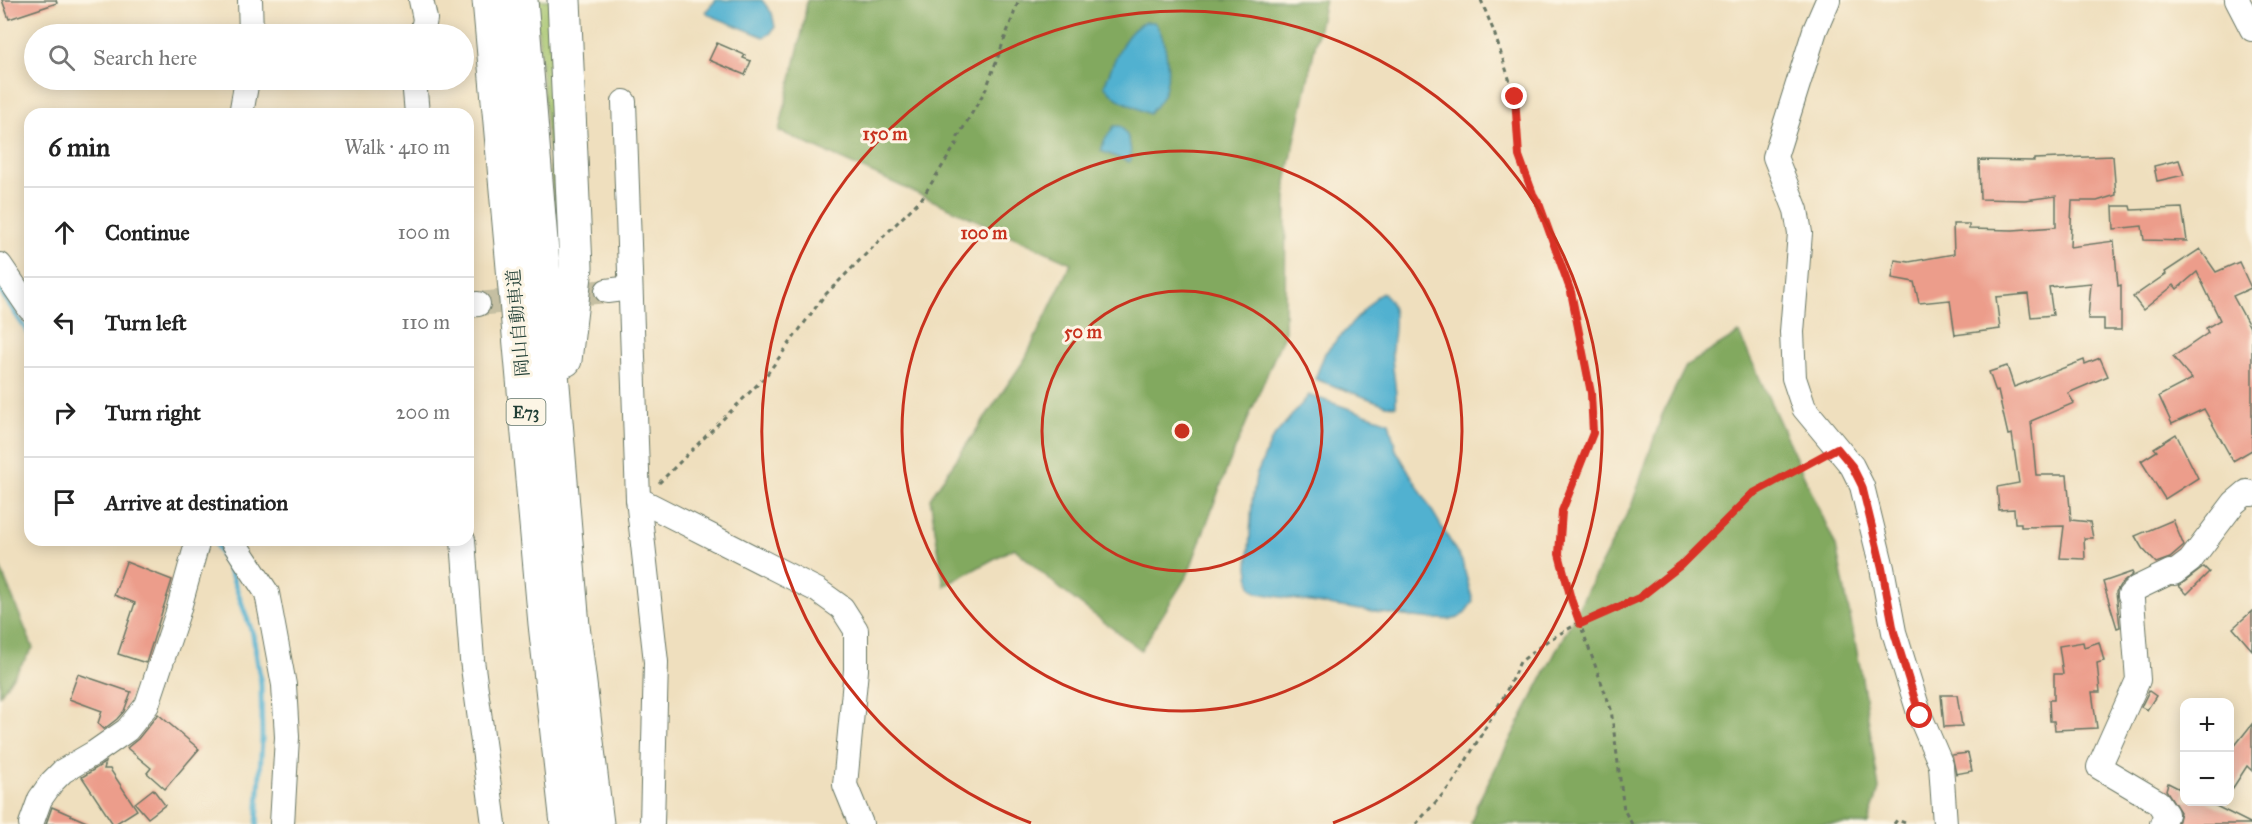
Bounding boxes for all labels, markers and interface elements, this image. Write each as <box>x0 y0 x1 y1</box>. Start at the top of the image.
search box <box>24 24 474 90</box>
icon: search <box>45 41 78 74</box>
text: Search here <box>93 44 197 71</box>
route end <box>1501 83 1527 109</box>
text: 150 m <box>863 123 908 145</box>
text: 6 min <box>48 131 110 163</box>
text: Walk · 410 m <box>344 135 450 159</box>
icon: ahead <box>48 216 81 249</box>
text: Continue <box>105 219 190 246</box>
text: 100 m <box>398 220 450 244</box>
text: 100 m <box>961 222 1008 244</box>
street label: 岡山自動車道 <box>502 268 534 378</box>
icon: left <box>48 306 81 339</box>
text: Turn left <box>105 309 187 336</box>
text: 110 m <box>402 310 450 334</box>
text: 50 m <box>1064 321 1103 343</box>
icon: right <box>48 396 81 429</box>
text: Turn right <box>105 399 201 426</box>
road number: E73 <box>506 399 546 425</box>
text: 200 m <box>396 400 450 424</box>
centre of rings <box>1172 421 1192 441</box>
icon: arrive <box>48 486 81 519</box>
text: Arrive at destination <box>105 489 288 516</box>
map controls <box>2180 698 2234 806</box>
button: + <box>2180 698 2234 752</box>
route start <box>1906 702 1932 728</box>
button: − <box>2180 752 2234 806</box>

